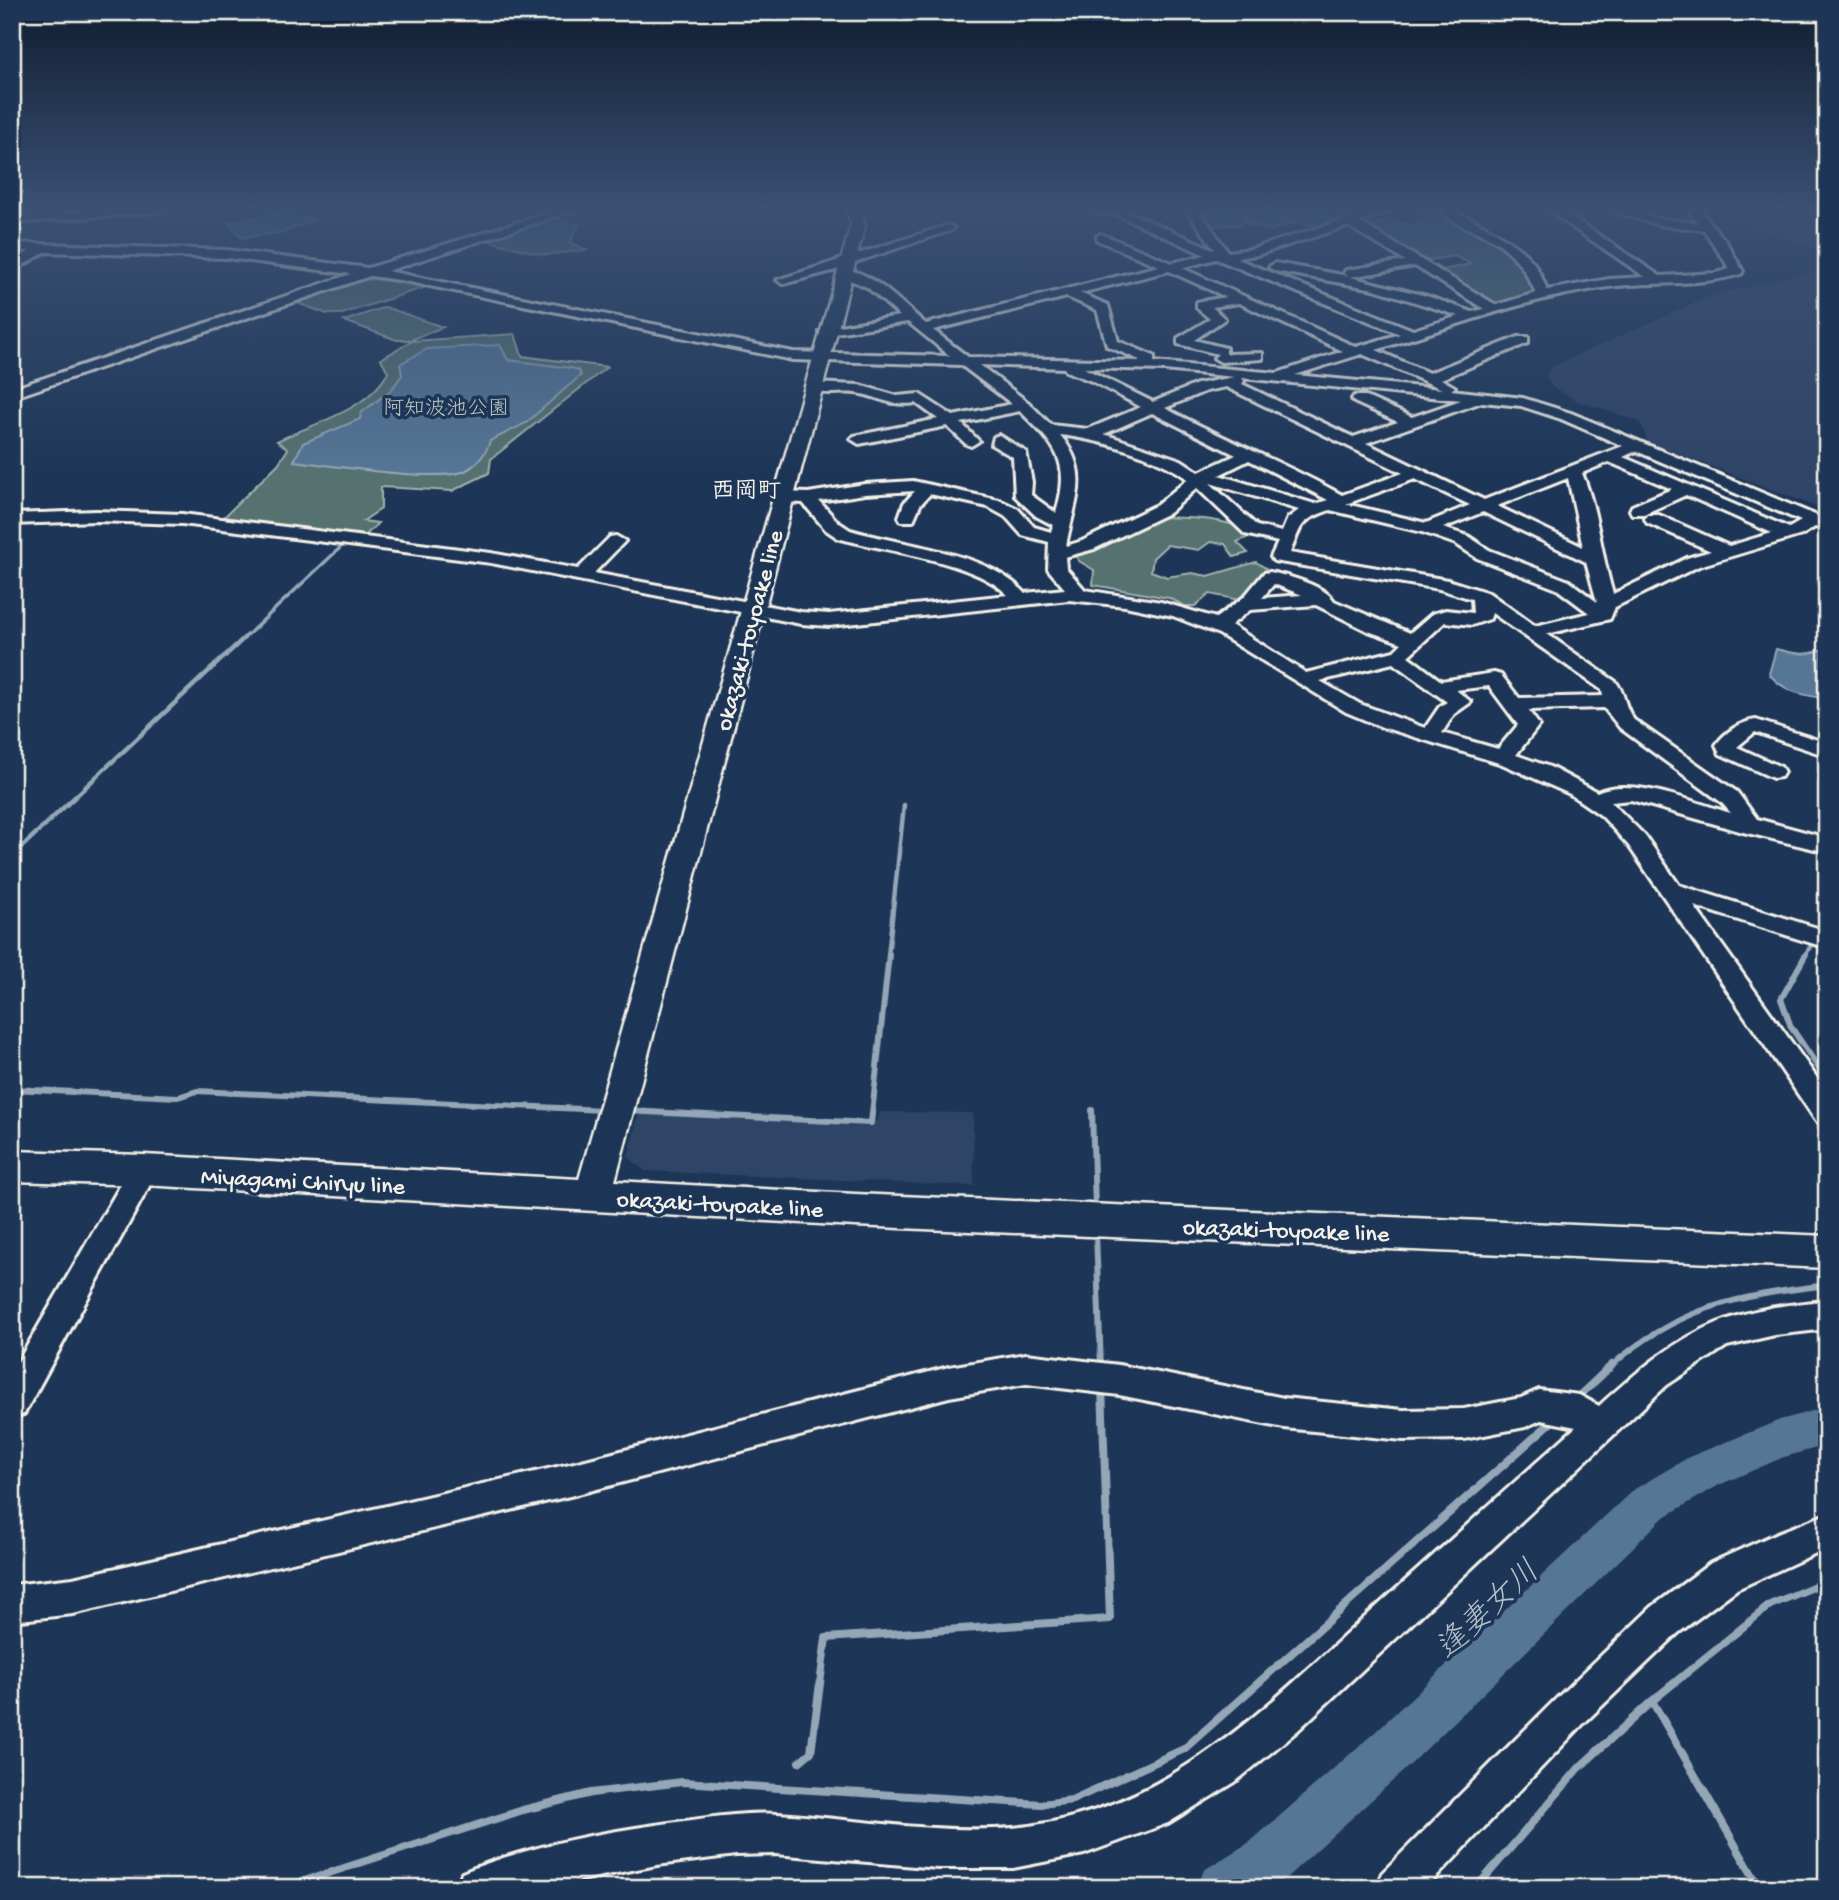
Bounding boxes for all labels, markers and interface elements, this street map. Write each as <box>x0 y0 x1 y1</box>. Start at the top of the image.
park label: 阿知波池公園 <box>383 397 509 423</box>
district label: 西岡町 <box>712 479 781 506</box>
street label: okazaki-toyoake line <box>711 527 792 734</box>
street label: Miyagami Chiryu line <box>200 1164 406 1203</box>
street label: okazaki-toyoake line <box>616 1187 824 1226</box>
street label: okazaki-toyoake line <box>1182 1214 1390 1251</box>
water label: 逢妻女川 <box>1429 1553 1549 1669</box>

